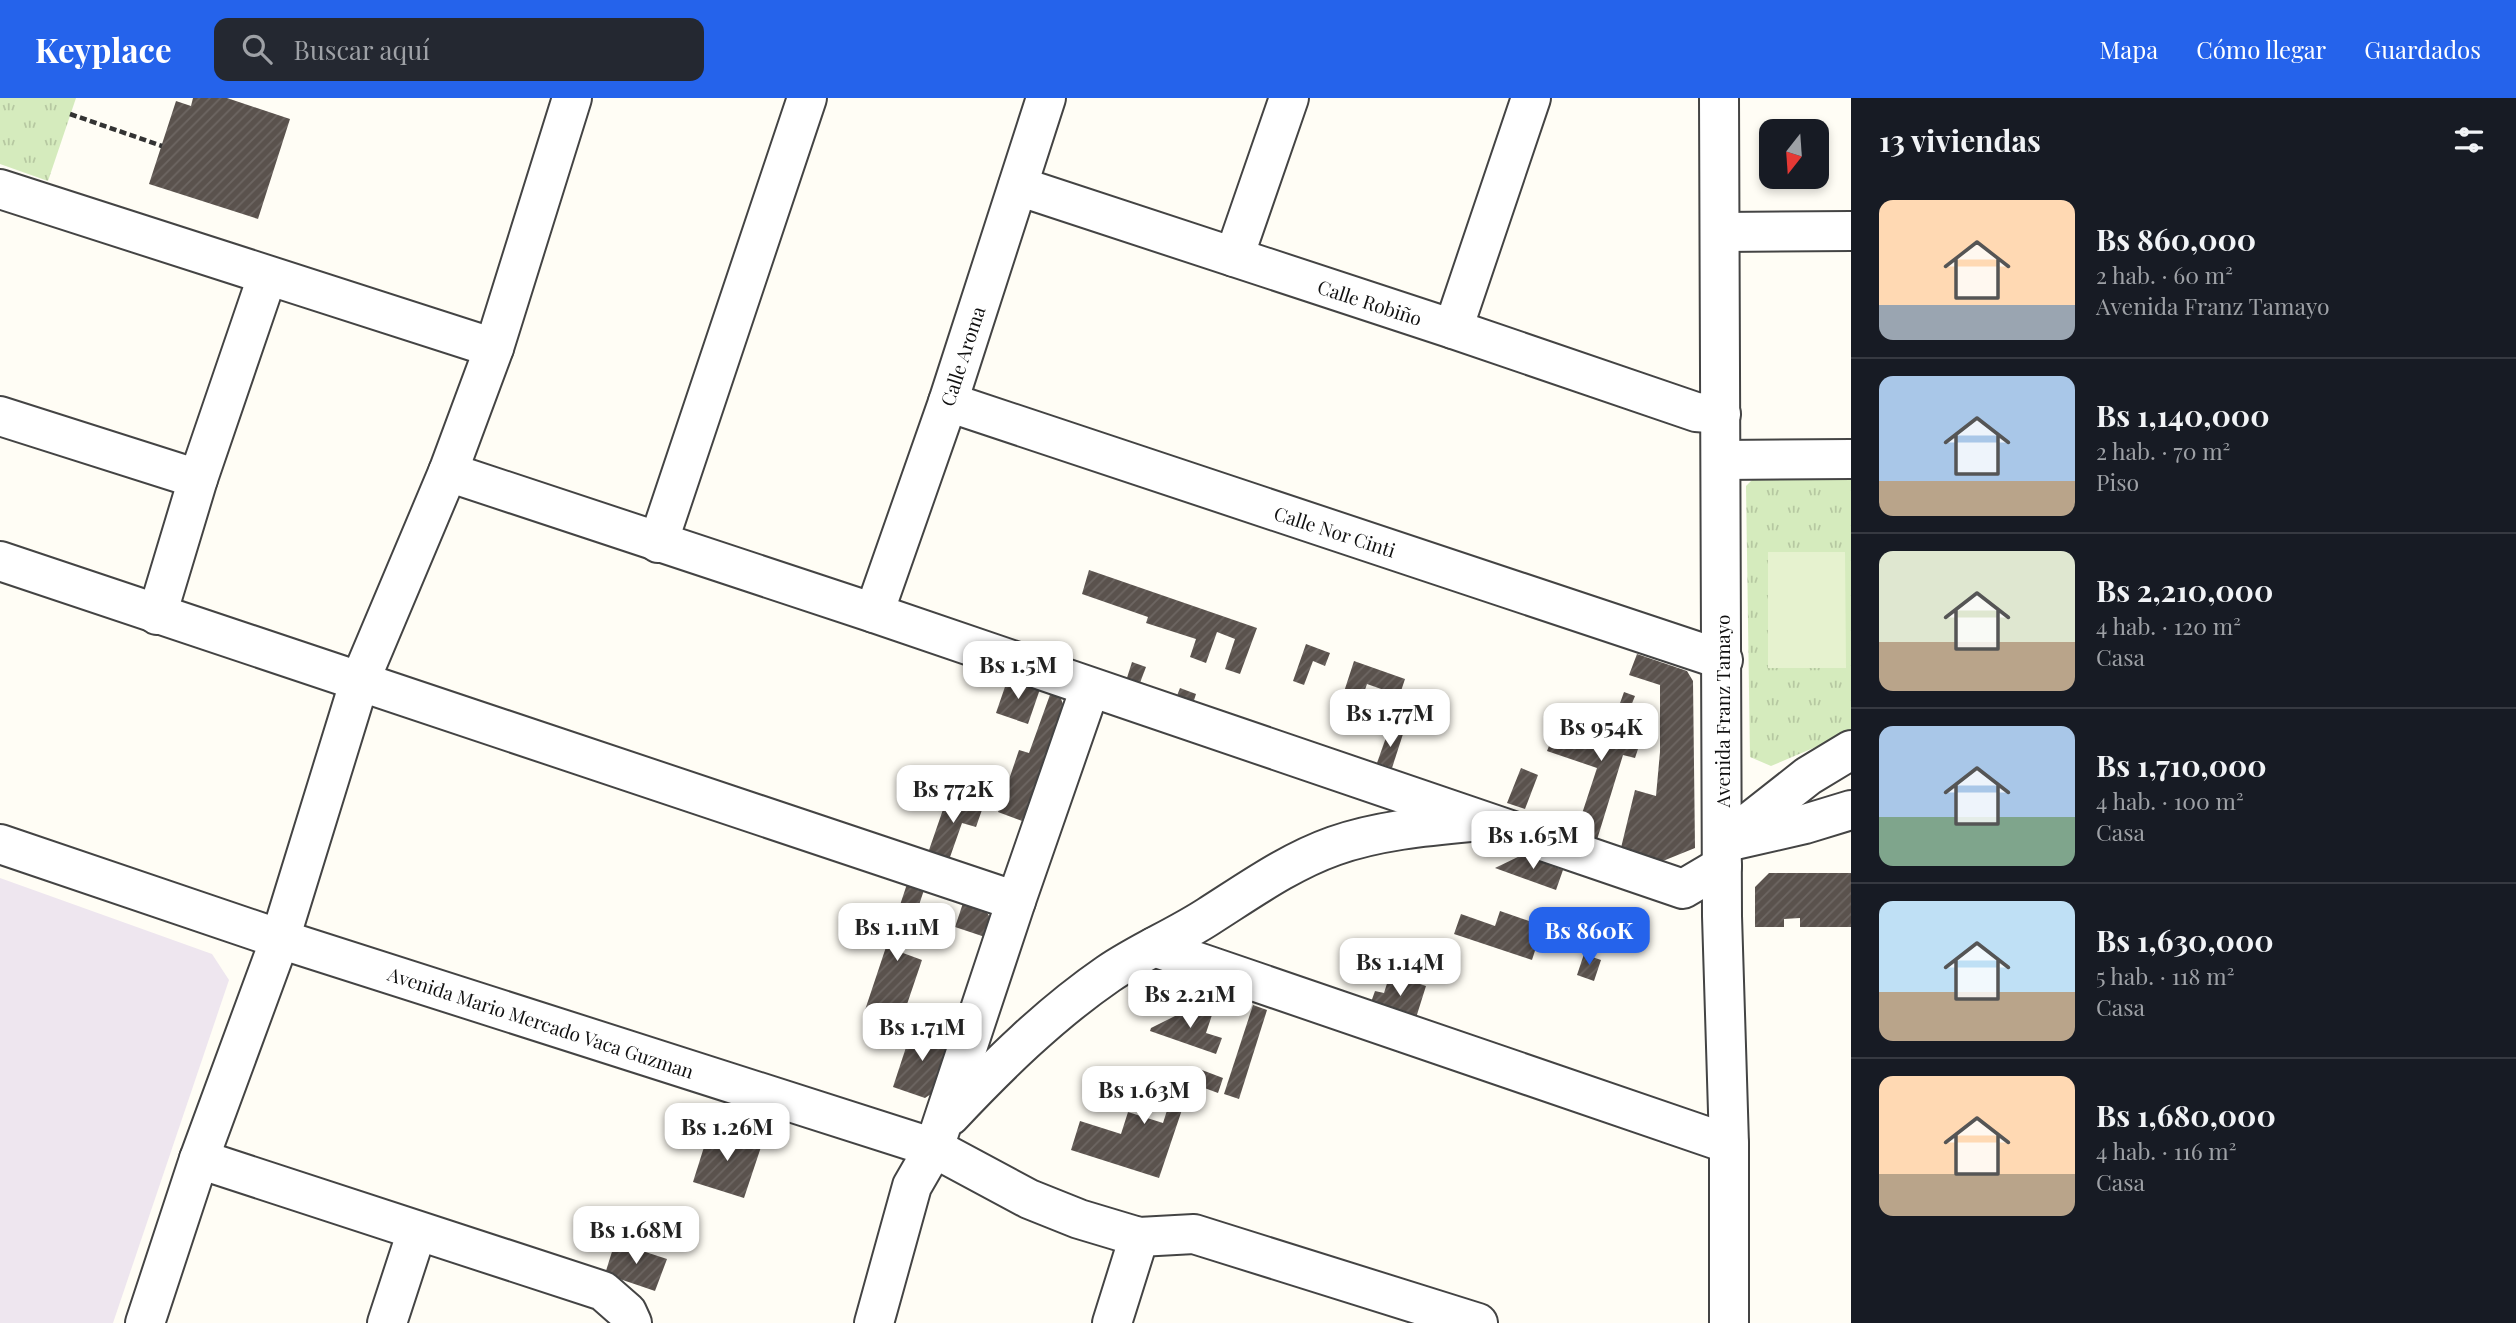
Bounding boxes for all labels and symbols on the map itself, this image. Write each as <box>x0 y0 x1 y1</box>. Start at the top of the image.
north arrow <box>1759 119 1829 189</box>
street label: Calle Robiño <box>1314 273 1426 331</box>
street label: Calle Aroma <box>934 302 991 409</box>
street label: Calle Nor Cinti <box>1271 499 1399 563</box>
street label: Avenida Franz Tamayo <box>1709 614 1735 809</box>
pin: Bs 1.5M <box>953 642 1083 701</box>
pin: Bs 1.77M <box>1318 690 1462 749</box>
pin: Bs 954K <box>1536 704 1666 763</box>
pin: Bs 772K <box>888 766 1018 825</box>
pin: Bs 1.65M <box>1461 812 1605 871</box>
pin: Bs 1.11M <box>825 904 969 963</box>
pin: Bs 860K <box>1524 908 1654 967</box>
pin: Bs 1.14M <box>1328 939 1472 998</box>
street label: Avenida Mario Mercado Vaca Guzman <box>384 960 698 1084</box>
pin: Bs 2.21M <box>1118 970 1262 1030</box>
pin: Bs 1.71M <box>850 1004 994 1063</box>
pin: Bs 1.63M <box>1072 1066 1216 1126</box>
pin: Bs 1.26M <box>655 1104 799 1163</box>
pin: Bs 1.68M <box>564 1206 708 1266</box>

